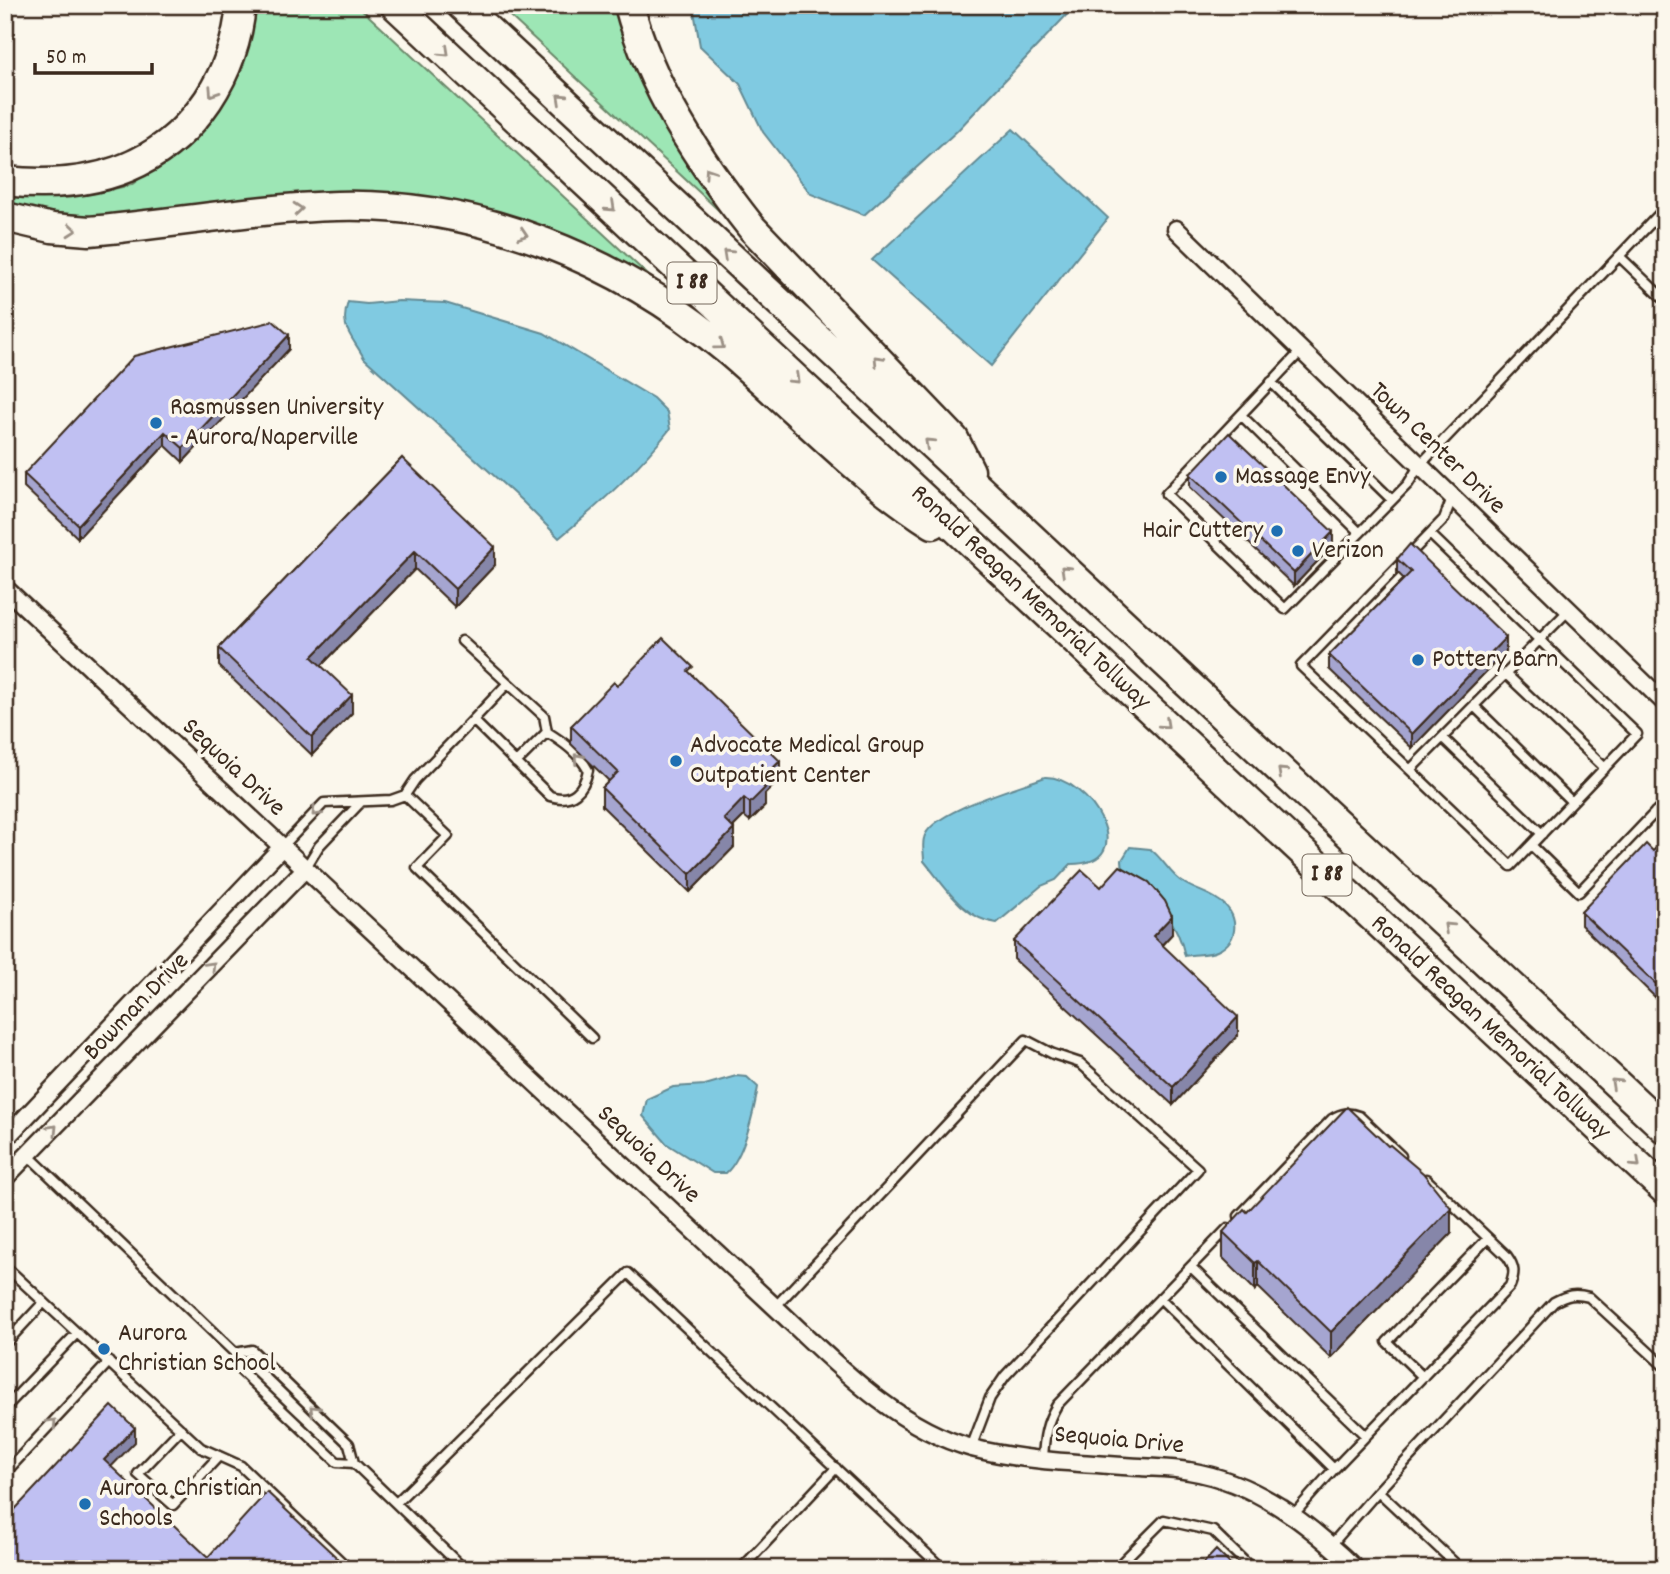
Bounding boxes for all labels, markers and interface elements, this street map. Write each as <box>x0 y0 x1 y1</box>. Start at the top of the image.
scale bar <box>35 32 152 76</box>
one-way arrow <box>437 43 450 56</box>
text: 50 m <box>46 44 86 74</box>
one-way arrow <box>208 85 221 98</box>
one-way arrow <box>556 94 569 107</box>
one-way arrow <box>705 167 718 180</box>
one-way arrow <box>603 198 616 211</box>
one-way arrow <box>293 202 304 217</box>
one-way arrow <box>67 222 78 237</box>
one-way arrow <box>516 226 528 240</box>
one-way arrow <box>722 249 735 262</box>
road number: I 88 <box>668 262 716 304</box>
one-way arrow <box>712 337 725 350</box>
one-way arrow <box>873 355 886 368</box>
one-way arrow <box>787 371 800 383</box>
street label: Town Center Drive <box>1360 374 1514 524</box>
place label: Rasmussen University - Aurora/Naperville <box>170 390 384 457</box>
marker: Rasmussen University - Aurora/Naperville <box>148 415 164 431</box>
one-way arrow <box>924 438 937 451</box>
place label: Massage Envy <box>1235 459 1371 496</box>
marker: Massage Envy <box>1213 469 1229 485</box>
street label: Ronald Reagan Memorial Tollway <box>901 476 1159 720</box>
place label: Hair Cuttery <box>1142 513 1263 550</box>
marker: Hair Cuttery <box>1269 523 1285 539</box>
place label: Verizon <box>1312 533 1384 570</box>
marker: Verizon <box>1290 543 1306 559</box>
one-way arrow <box>1060 566 1073 578</box>
place label: Pottery Barn <box>1432 642 1558 679</box>
marker: Pottery Barn <box>1410 652 1426 668</box>
street label: Sequoia Drive <box>173 710 293 826</box>
one-way arrow <box>1157 716 1170 728</box>
place label: Advocate Medical Group Outpatient Center <box>690 728 924 795</box>
one-way arrow <box>574 753 587 766</box>
marker: Advocate Medical Group Outpatient Center <box>668 753 684 769</box>
one-way arrow <box>1277 768 1290 781</box>
one-way arrow <box>311 803 324 816</box>
road number: I 88 <box>1302 854 1352 896</box>
street label: Ronald Reagan Memorial Tollway <box>1361 906 1619 1150</box>
one-way arrow <box>1444 923 1457 936</box>
street label: Bowman Drive <box>75 944 199 1070</box>
one-way arrow <box>203 961 216 974</box>
one-way arrow <box>1610 1078 1623 1091</box>
street label: Sequoia Drive <box>588 1097 708 1213</box>
one-way arrow <box>44 1125 57 1138</box>
one-way arrow <box>1628 1155 1641 1167</box>
place label: Aurora Christian School <box>118 1316 276 1383</box>
marker: Aurora Christian School <box>96 1341 112 1357</box>
one-way arrow <box>309 1406 322 1419</box>
street label: Sequoia Drive <box>1053 1417 1185 1465</box>
one-way arrow <box>43 1418 56 1431</box>
place label: Aurora Christian Schools <box>99 1471 262 1538</box>
marker: Aurora Christian Schools <box>77 1496 93 1512</box>

